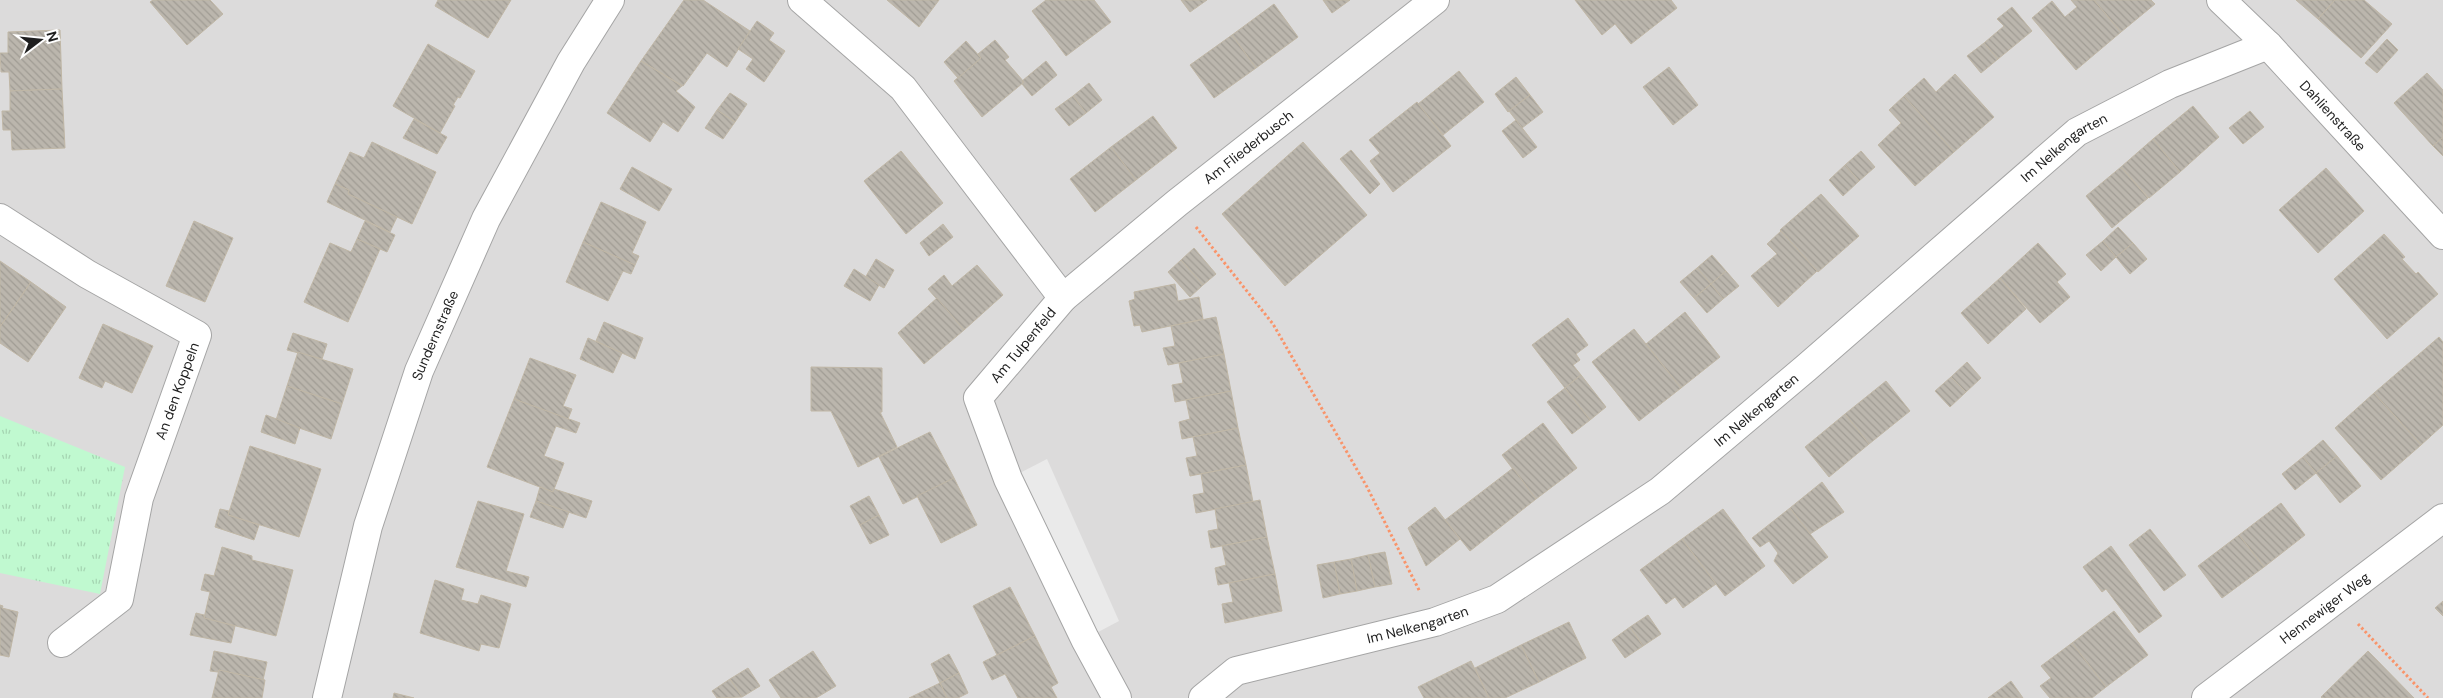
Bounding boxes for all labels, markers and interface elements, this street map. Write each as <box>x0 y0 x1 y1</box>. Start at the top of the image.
north arrow <box>15 15 65 65</box>
text: N <box>42 29 63 44</box>
street label: Dahlienstraße <box>2296 76 2370 155</box>
street label: Am Fliederbusch <box>1200 106 1297 188</box>
street label: Im Nelkengarten <box>2017 109 2110 186</box>
street label: Sundernstraße <box>408 288 462 382</box>
street label: Am Tulpenfeld <box>986 304 1060 386</box>
street label: An den Koppeln <box>151 340 203 442</box>
street label: Im Nelkengarten <box>1710 369 1802 451</box>
street label: Hennewiger Weg <box>2276 568 2373 648</box>
street label: Im Nelkengarten <box>1365 601 1471 647</box>

